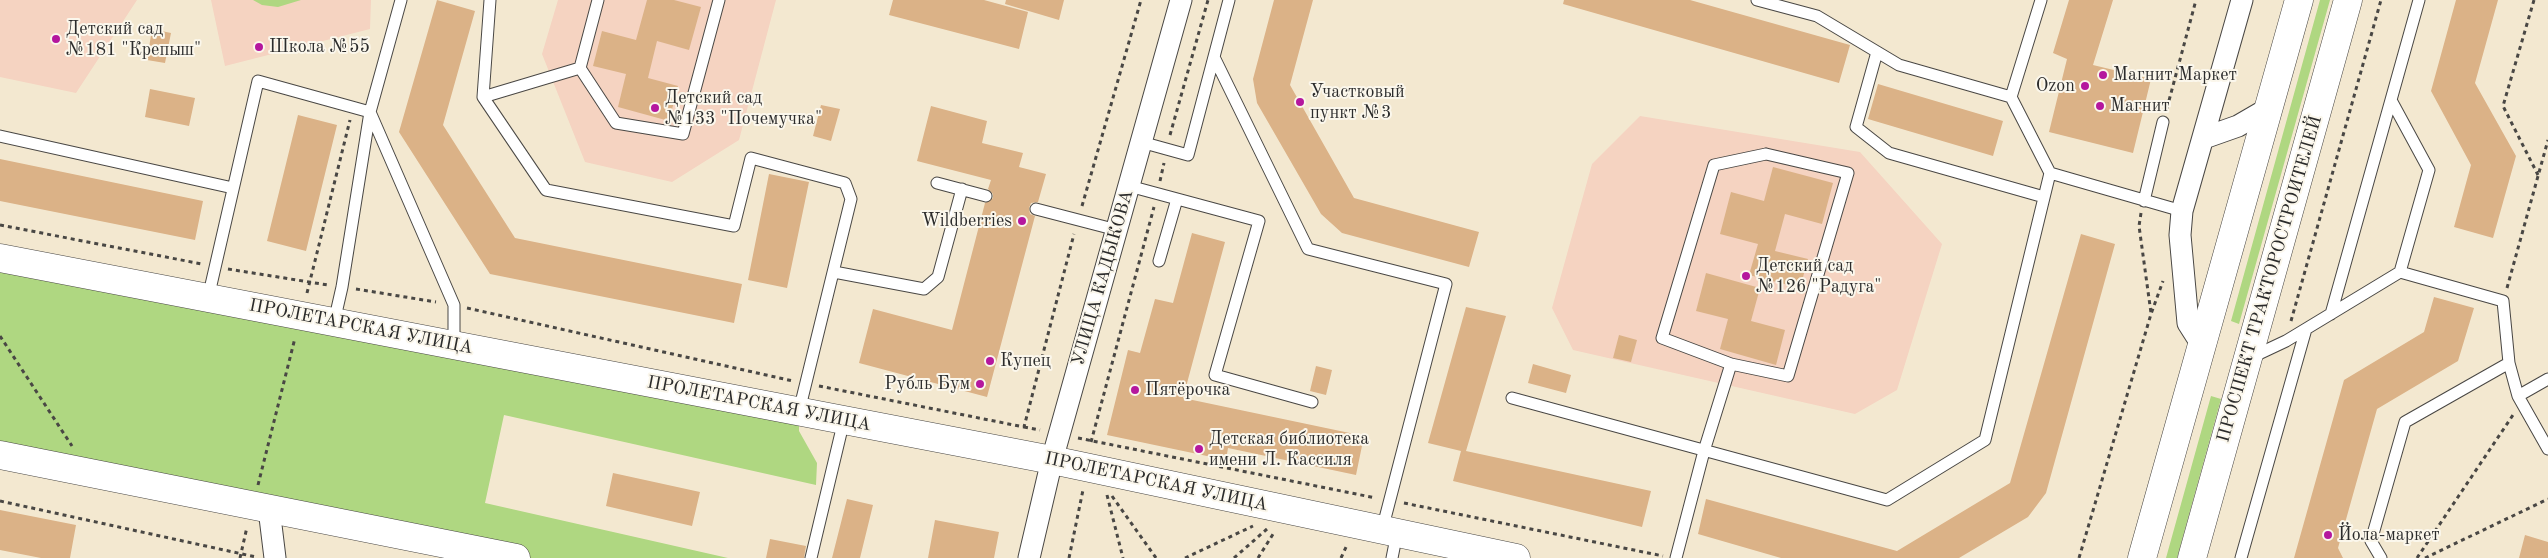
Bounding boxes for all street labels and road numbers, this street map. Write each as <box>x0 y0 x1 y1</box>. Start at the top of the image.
street label: ПРОСПЕКТ ТРАКТОРОСТРОИТЕЛЕЙ <box>2213 113 2327 445</box>
street label: УЛИЦА КАДЫКОВА <box>1068 188 1138 368</box>
street label: ПРОЛЕТАРСКАЯ УЛИЦА <box>247 295 475 359</box>
street label: ПРОЛЕТАРСКАЯ УЛИЦА <box>645 372 873 436</box>
street label: ПРОЛЕТАРСКАЯ УЛИЦА <box>1042 448 1270 516</box>

